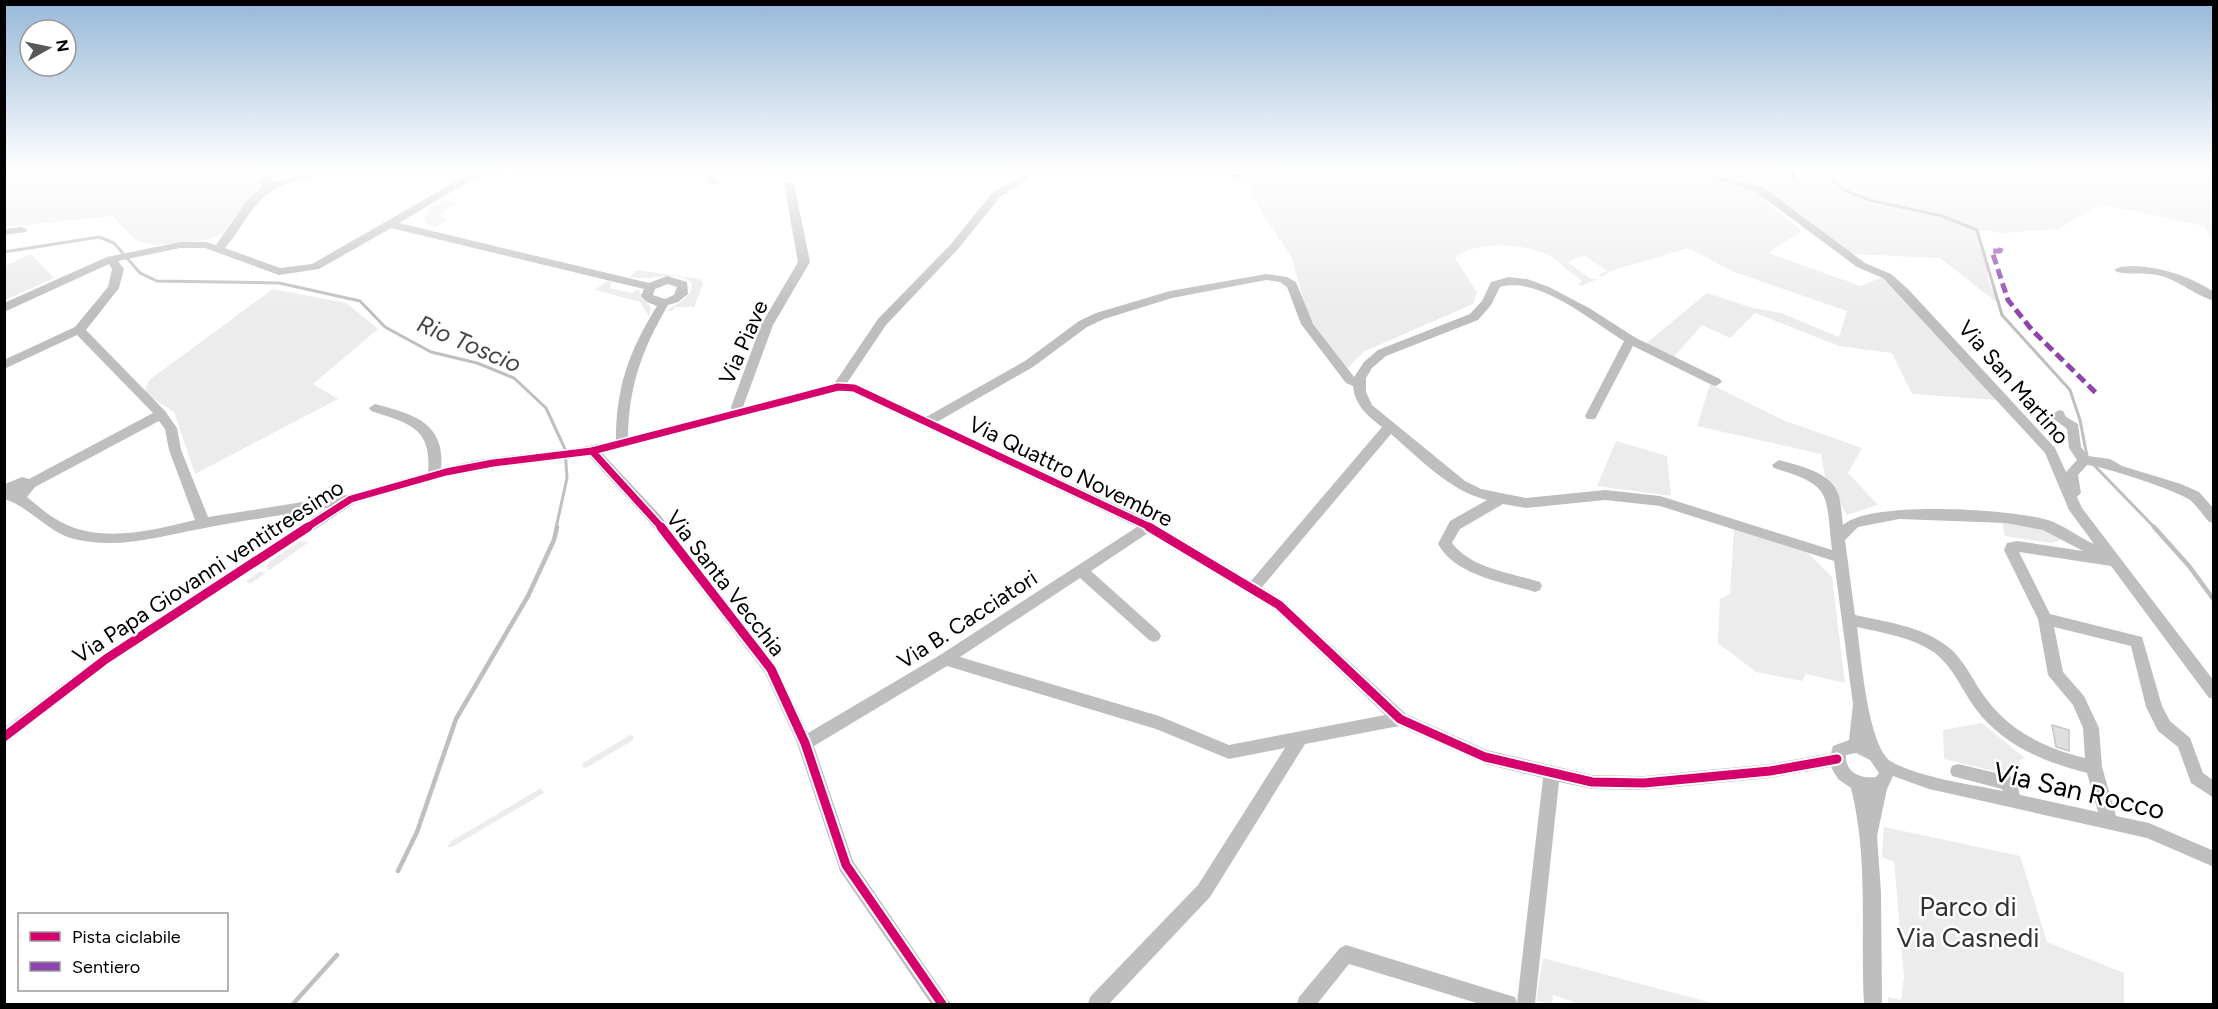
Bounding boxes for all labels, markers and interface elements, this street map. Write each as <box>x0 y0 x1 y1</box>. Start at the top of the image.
north arrow <box>18 18 78 78</box>
text: N <box>52 38 73 53</box>
street label: Via Piave <box>713 296 774 388</box>
water label: Rio Toscio <box>413 309 526 378</box>
street label: Via San Martino <box>1953 315 2075 450</box>
street label: Via Quattro Novembre <box>964 410 1177 533</box>
street label: Via Papa Giovanni ventitreesimo <box>68 474 349 669</box>
street label: Via Santa Vecchia <box>660 505 791 662</box>
street label: Via B. Cacciatori <box>892 564 1042 675</box>
street label: Via San Rocco <box>1990 755 2168 826</box>
park label: Parco di Via Casnedi <box>1896 890 2040 954</box>
legend <box>18 913 228 991</box>
text: Pista ciclabile <box>72 926 181 948</box>
text: Sentiero <box>72 956 140 978</box>

